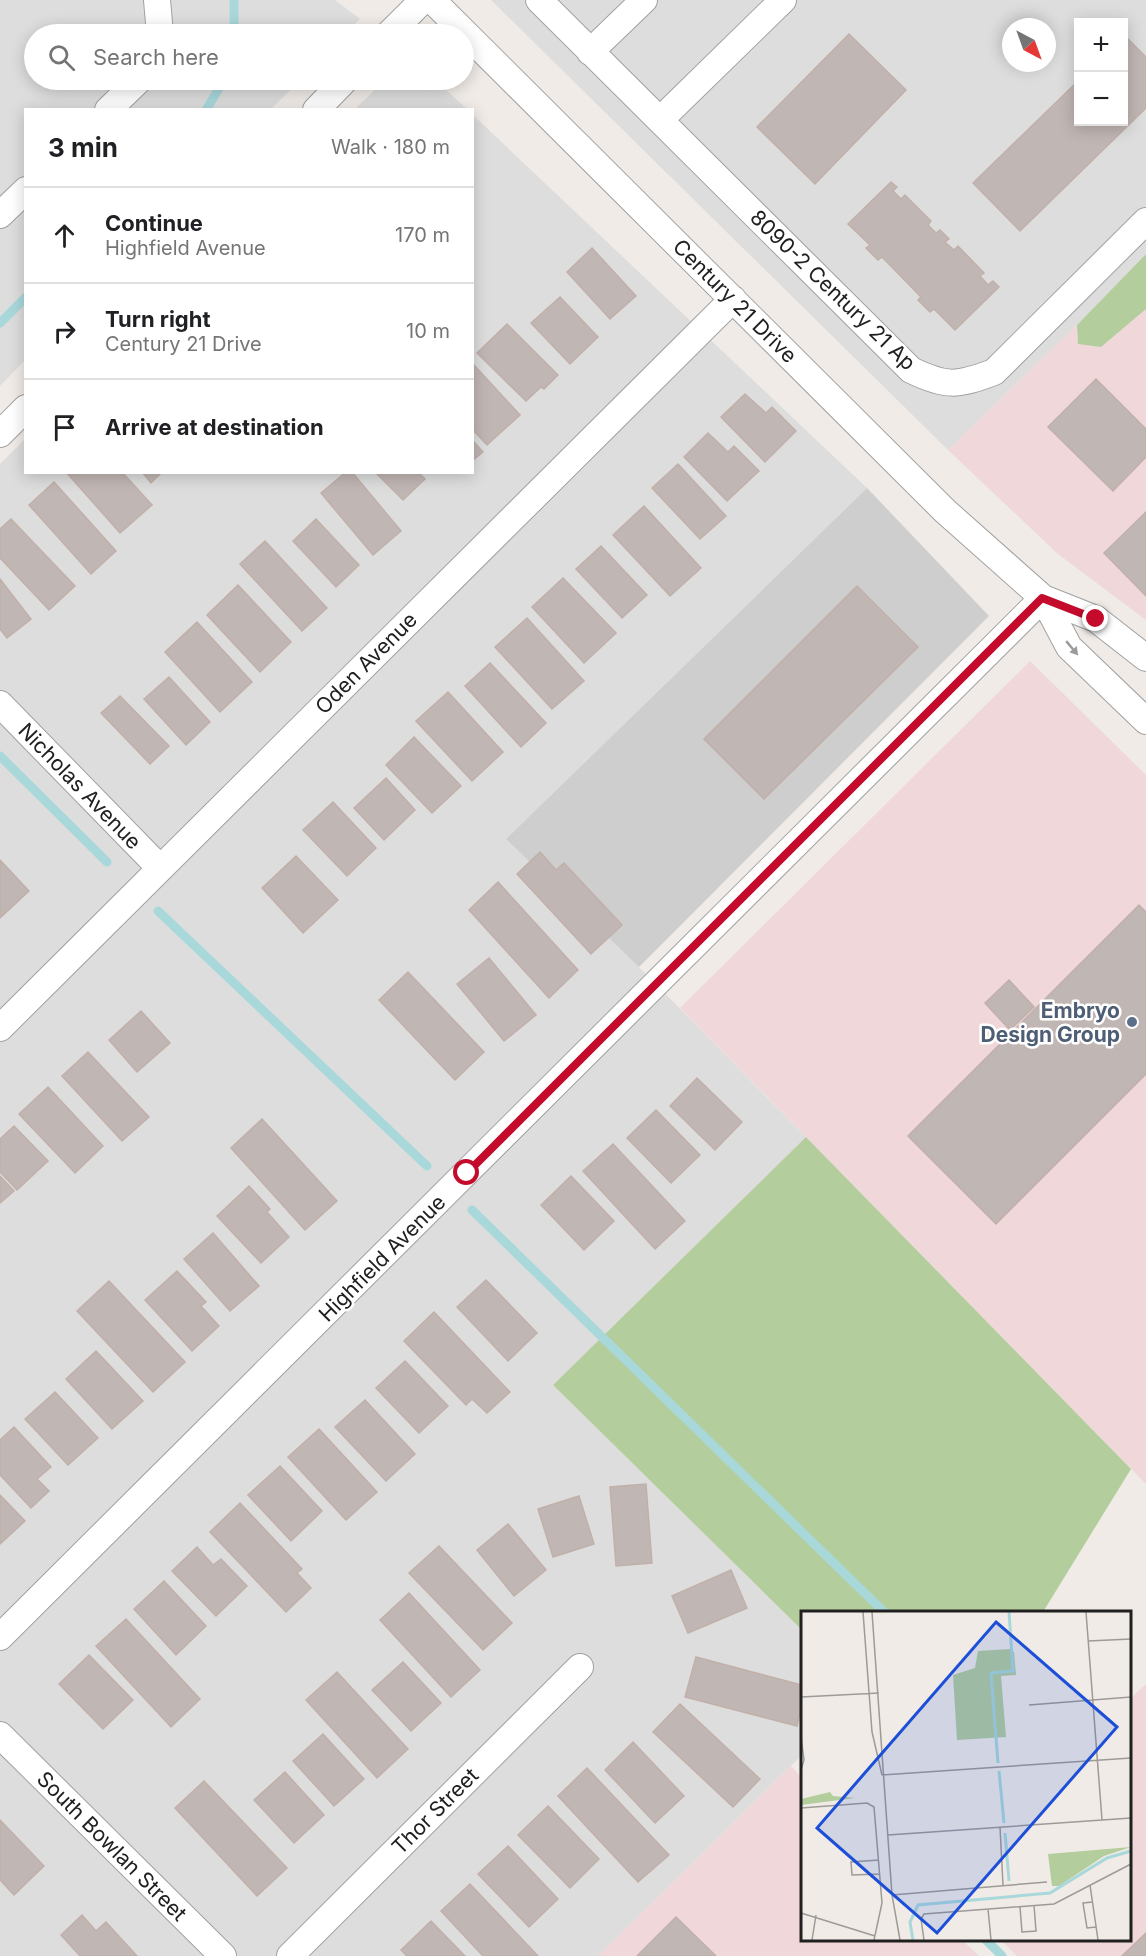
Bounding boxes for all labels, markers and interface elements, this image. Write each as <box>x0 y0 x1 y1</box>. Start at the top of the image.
north arrow <box>1002 18 1056 72</box>
map controls <box>1074 18 1128 126</box>
button: + <box>1074 18 1128 72</box>
search box <box>24 24 474 90</box>
icon: search <box>45 41 78 74</box>
text: Search here <box>93 44 219 70</box>
button: − <box>1074 72 1128 126</box>
text: 3 min <box>48 132 118 163</box>
text: Walk · 180 m <box>331 135 450 159</box>
street label: 8090-2 Century 21 Ap <box>745 205 921 375</box>
text: Continue <box>105 210 203 236</box>
icon: ahead <box>48 219 81 252</box>
text: 170 m <box>395 223 450 247</box>
street label: Century 21 Drive <box>668 234 802 368</box>
text: Highfield Avenue <box>105 236 266 260</box>
text: Turn right <box>105 306 211 332</box>
icon: right <box>48 315 81 348</box>
text: 10 m <box>406 319 450 343</box>
text: Century 21 Drive <box>105 332 262 356</box>
icon: arrive <box>48 411 81 444</box>
text: Arrive at destination <box>105 414 324 440</box>
route end <box>1082 605 1108 631</box>
street label: Oden Avenue <box>310 607 422 719</box>
one-way arrow <box>1066 640 1079 656</box>
street label: Nicholas Avenue <box>14 718 146 854</box>
place label: Embryo Design Group <box>981 998 1120 1047</box>
marker: Embryo Design Group <box>1125 1015 1139 1029</box>
route start <box>453 1159 479 1185</box>
street label: Highfield Avenue <box>314 1190 450 1326</box>
inset map <box>801 1611 1131 1941</box>
street label: Thor Street <box>387 1763 483 1859</box>
street label: South Bowlan Street <box>32 1766 192 1926</box>

